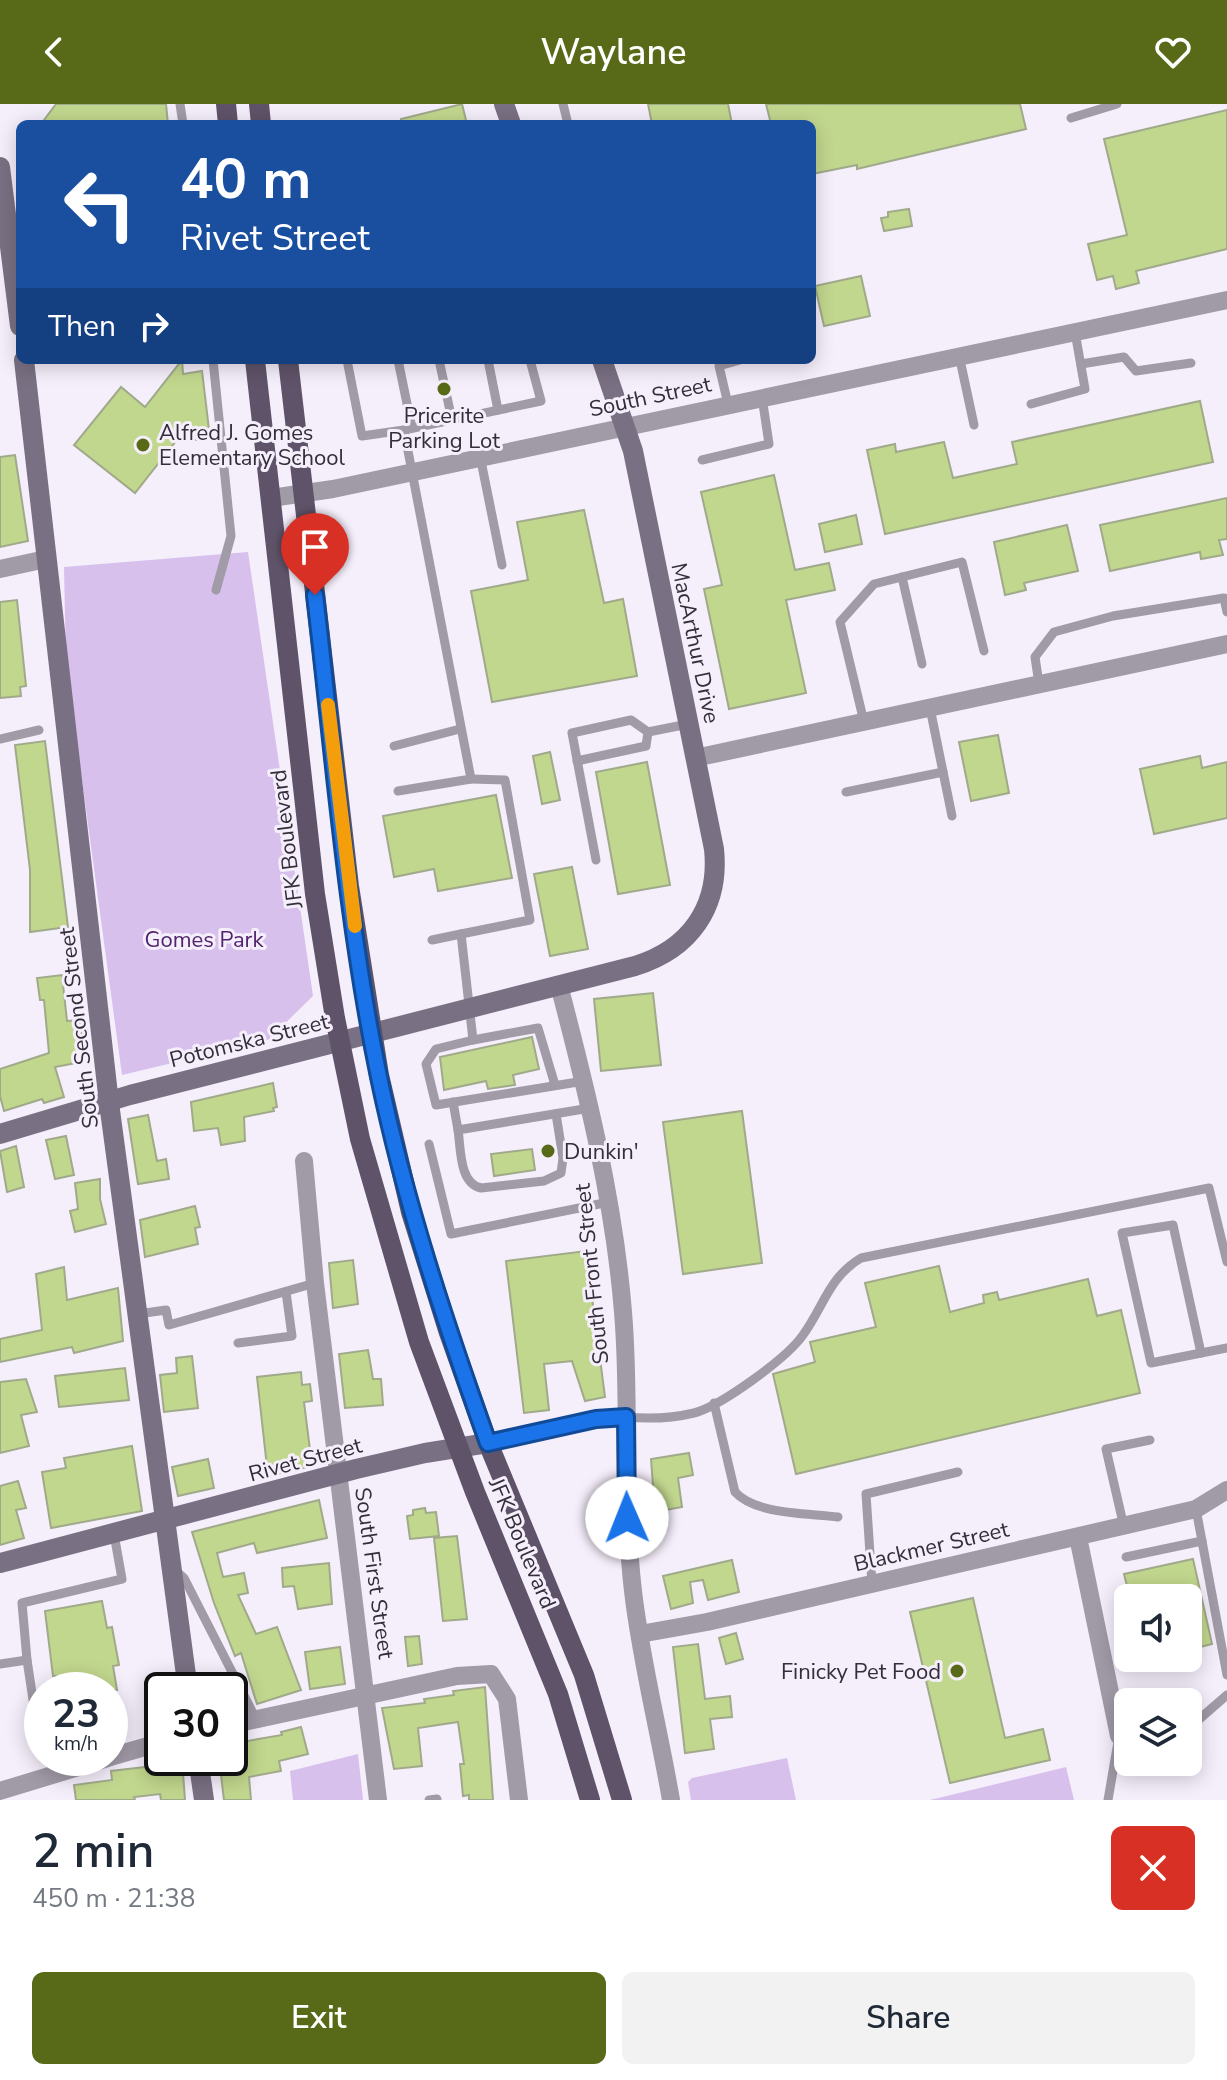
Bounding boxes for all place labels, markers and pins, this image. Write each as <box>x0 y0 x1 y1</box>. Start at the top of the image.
marker: Pricerite Parking Lot <box>435 380 453 398</box>
place label: Pricerite Parking Lot <box>388 401 500 456</box>
place label: Alfred J. Gomes Elementary School <box>159 418 345 473</box>
marker: Alfred J. Gomes Elementary School <box>134 436 152 454</box>
pin <box>281 513 349 595</box>
place label: Dunkin' <box>564 1137 639 1167</box>
marker: Dunkin' <box>539 1142 557 1160</box>
place label: Finicky Pet Food <box>781 1657 941 1687</box>
marker: Finicky Pet Food <box>948 1662 966 1680</box>

